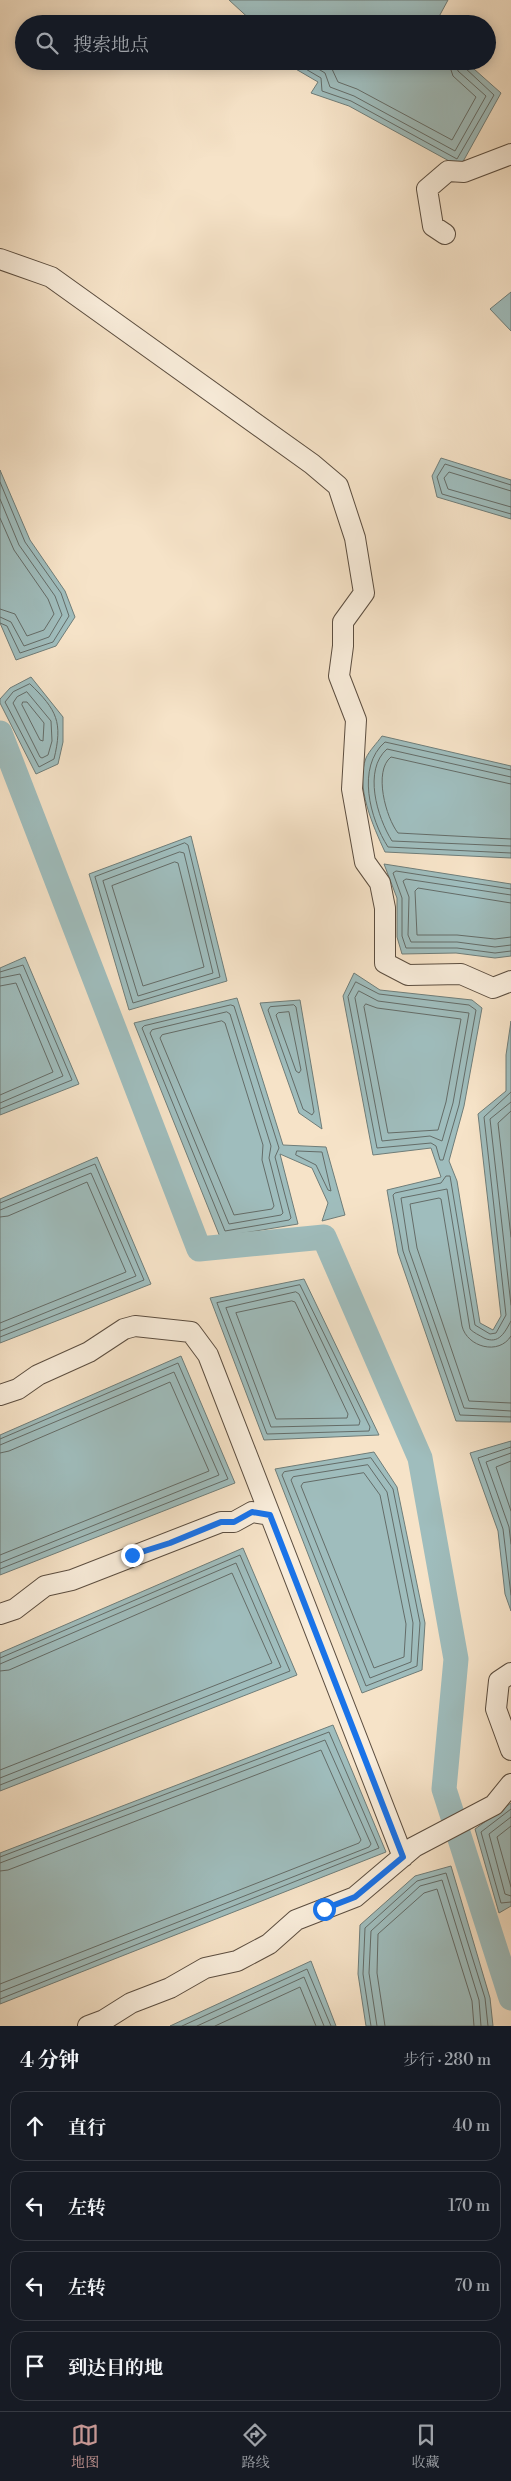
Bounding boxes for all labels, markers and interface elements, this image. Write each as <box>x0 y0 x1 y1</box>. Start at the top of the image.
search box <box>15 15 496 70</box>
icon: search <box>33 29 61 57</box>
text: 搜索地点 <box>73 33 149 57</box>
route end <box>121 1544 144 1567</box>
route start <box>313 1898 336 1921</box>
text: 4 分钟 <box>20 2048 79 2074</box>
text: 步行 · 280 m <box>403 2050 491 2070</box>
icon: ahead <box>21 2112 49 2140</box>
text: 直行 <box>68 2116 106 2140</box>
text: 40 m <box>453 2116 490 2136</box>
icon: left <box>21 2192 49 2220</box>
text: 左转 <box>68 2196 106 2220</box>
text: 170 m <box>448 2196 490 2216</box>
icon: left <box>21 2272 49 2300</box>
text: 左转 <box>68 2276 106 2300</box>
text: 70 m <box>454 2276 490 2296</box>
icon: arrive <box>21 2352 49 2380</box>
text: 到达目的地 <box>68 2356 163 2380</box>
tab: 地图 <box>71 2421 99 2472</box>
tab: 路线 <box>241 2421 269 2472</box>
tab: 收藏 <box>412 2421 440 2472</box>

